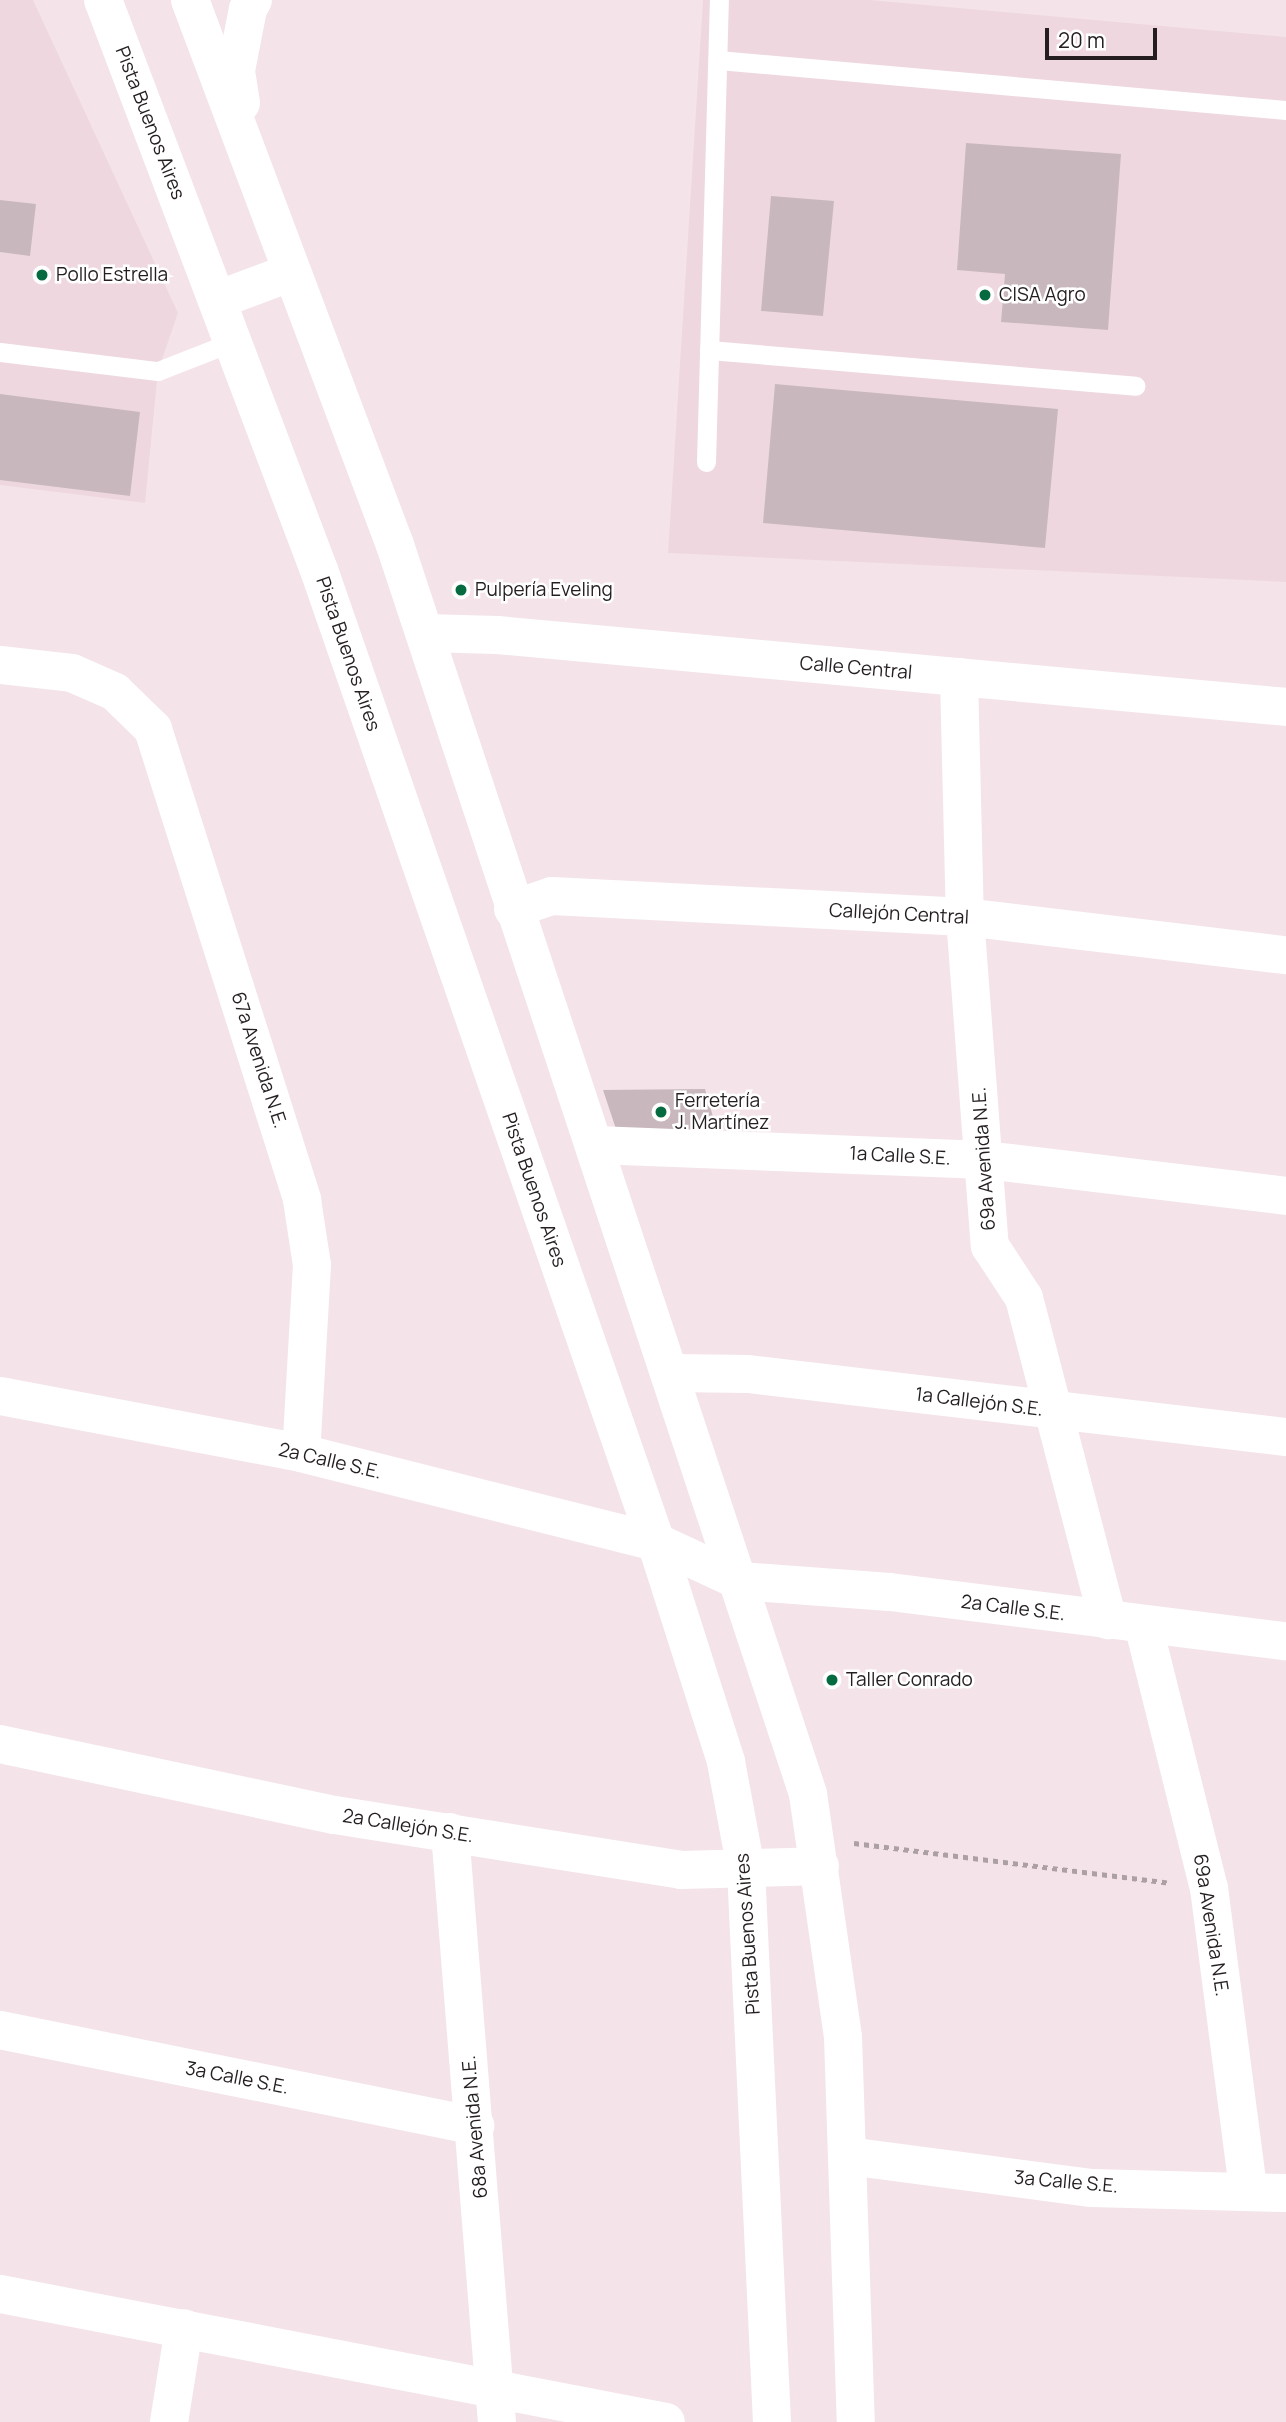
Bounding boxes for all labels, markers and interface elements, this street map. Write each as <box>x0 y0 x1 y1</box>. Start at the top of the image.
scale bar <box>1048 14 1160 58</box>
text: 20 m <box>1058 26 1105 54</box>
street label: Pista Buenos Aires <box>110 43 190 203</box>
place label: Pollo Estrella <box>56 264 168 286</box>
marker: Pollo Estrella <box>34 267 50 283</box>
place label: CISA Agro <box>999 284 1086 306</box>
marker: CISA Agro <box>977 287 993 303</box>
street label: Pista Buenos Aires <box>311 574 385 734</box>
place label: Pulpería Eveling <box>475 579 613 601</box>
marker: Pulpería Eveling <box>453 582 469 598</box>
street label: Calle Central <box>799 652 913 684</box>
street label: Callejón Central <box>829 899 969 929</box>
street label: 67a Avenida N.E. <box>226 989 292 1131</box>
street label: 69a Avenida N.E. <box>968 1086 1000 1232</box>
place label: Ferretería J. Martínez <box>675 1090 769 1134</box>
marker: Ferretería J. Martínez <box>653 1104 669 1120</box>
street label: Pista Buenos Aires <box>497 1110 571 1270</box>
street label: 1a Calle S.E. <box>849 1142 951 1170</box>
street label: 1a Callejón S.E. <box>914 1383 1044 1421</box>
street label: 2a Calle S.E. <box>276 1438 384 1484</box>
street label: 2a Calle S.E. <box>960 1590 1066 1626</box>
place label: Taller Conrado <box>846 1669 973 1691</box>
marker: Taller Conrado <box>824 1672 840 1688</box>
street label: 2a Callejón S.E. <box>341 1804 475 1848</box>
street label: Pista Buenos Aires <box>731 1852 765 2016</box>
street label: 69a Avenida N.E. <box>1188 1852 1234 1998</box>
street label: 68a Avenida N.E. <box>457 2055 493 2199</box>
street label: 3a Calle S.E. <box>184 2057 290 2099</box>
street label: 3a Calle S.E. <box>1013 2166 1119 2198</box>

